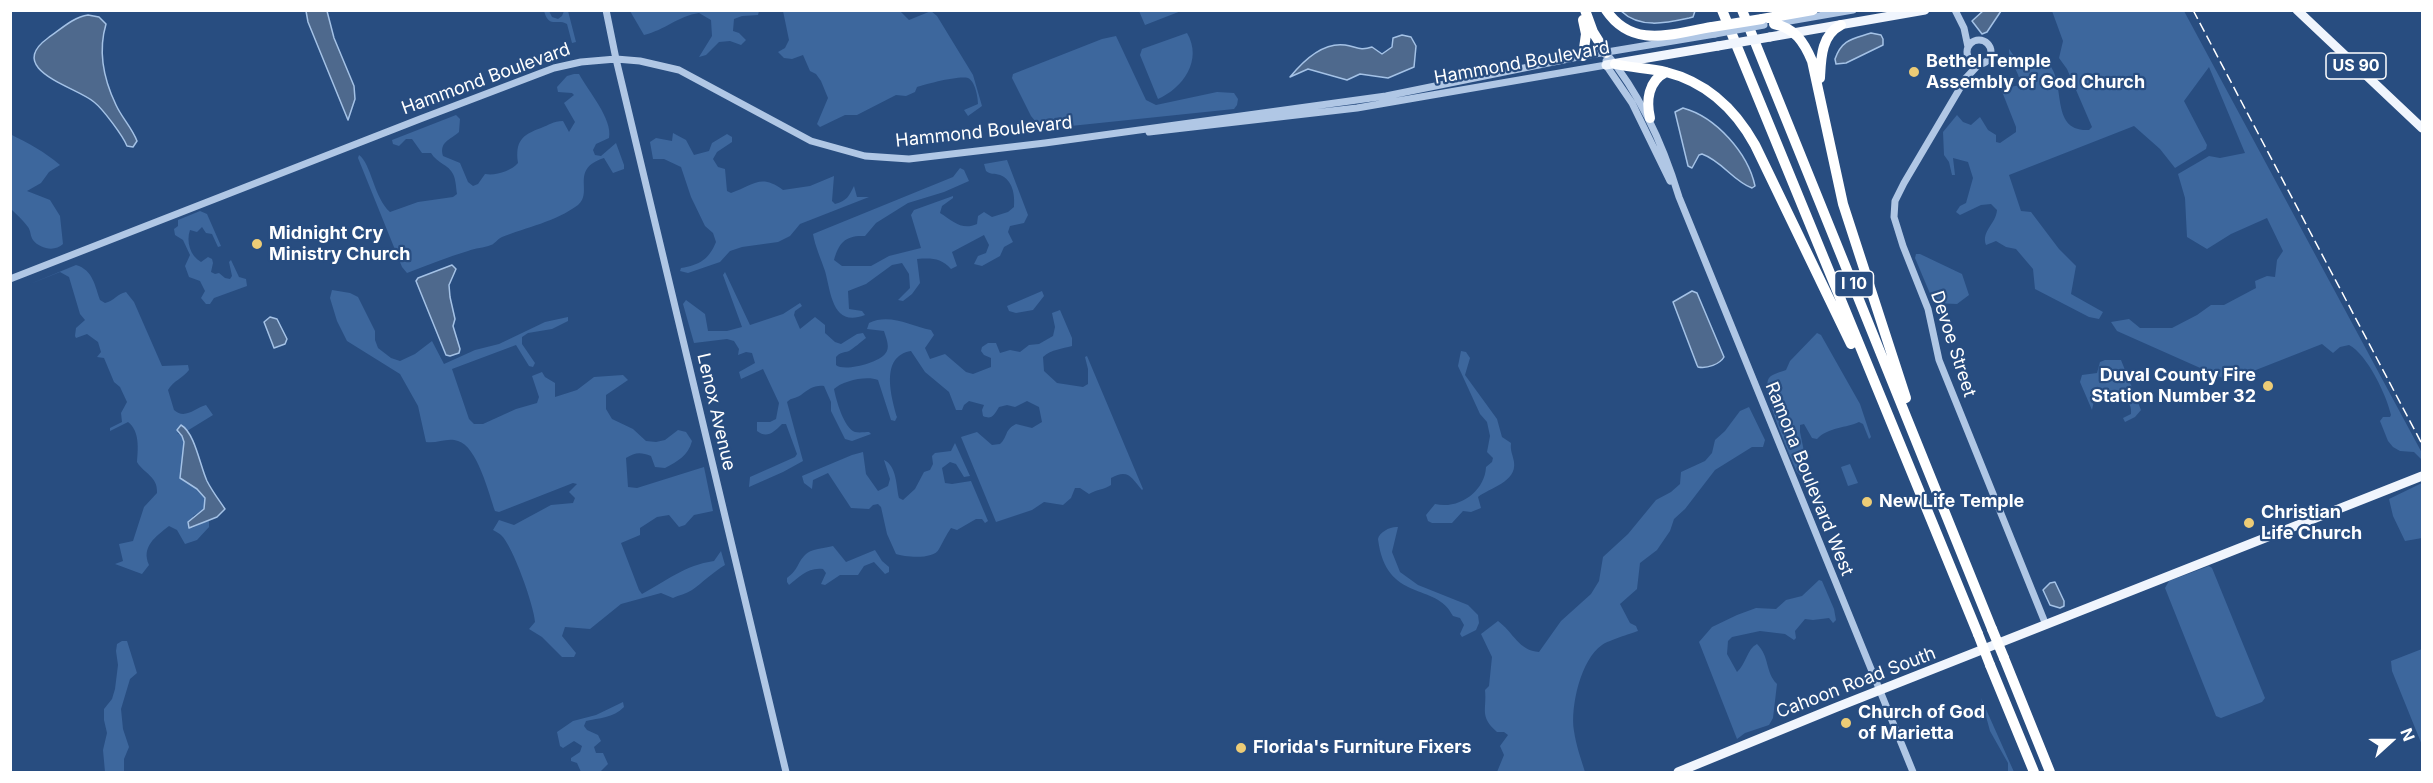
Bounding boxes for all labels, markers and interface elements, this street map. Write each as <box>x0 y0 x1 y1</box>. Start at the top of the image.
street label: Hammond Boulevard <box>1433 37 1611 89</box>
street label: Hammond Boulevard <box>399 38 573 120</box>
place label: Bethel Temple Assembly of God Church <box>1926 51 2145 94</box>
road number: US 90 <box>2326 53 2386 79</box>
marker: Bethel Temple Assembly of God Church <box>1907 65 1921 79</box>
street label: Hammond Boulevard <box>894 112 1074 152</box>
place label: Midnight Cry Ministry Church <box>269 223 411 266</box>
marker: Midnight Cry Ministry Church <box>250 237 264 251</box>
road number: I 10 <box>1834 271 1874 297</box>
street label: Devoe Street <box>1926 288 1980 400</box>
street label: Lenox Avenue <box>692 351 740 473</box>
place label: Duval County Fire Station Number 32 <box>2091 365 2256 407</box>
street label: Ramona Boulevard West <box>1760 379 1858 579</box>
marker: Duval County Fire Station Number 32 <box>2261 379 2275 393</box>
place label: New Life Temple <box>1879 491 2024 513</box>
marker: New Life Temple <box>1860 495 1874 509</box>
place label: Christian Life Church <box>2261 502 2362 544</box>
marker: Christian Life Church <box>2242 516 2256 530</box>
street label: Cahoon Road South <box>1773 643 1939 723</box>
place label: Church of God of Marietta <box>1858 702 1985 744</box>
north arrow <box>2361 711 2421 771</box>
marker: Church of God of Marietta <box>1839 716 1853 730</box>
text: N <box>2396 725 2419 744</box>
place label: Florida's Furniture Fixers <box>1253 737 1472 759</box>
marker: Florida's Furniture Fixers <box>1234 741 1248 755</box>

